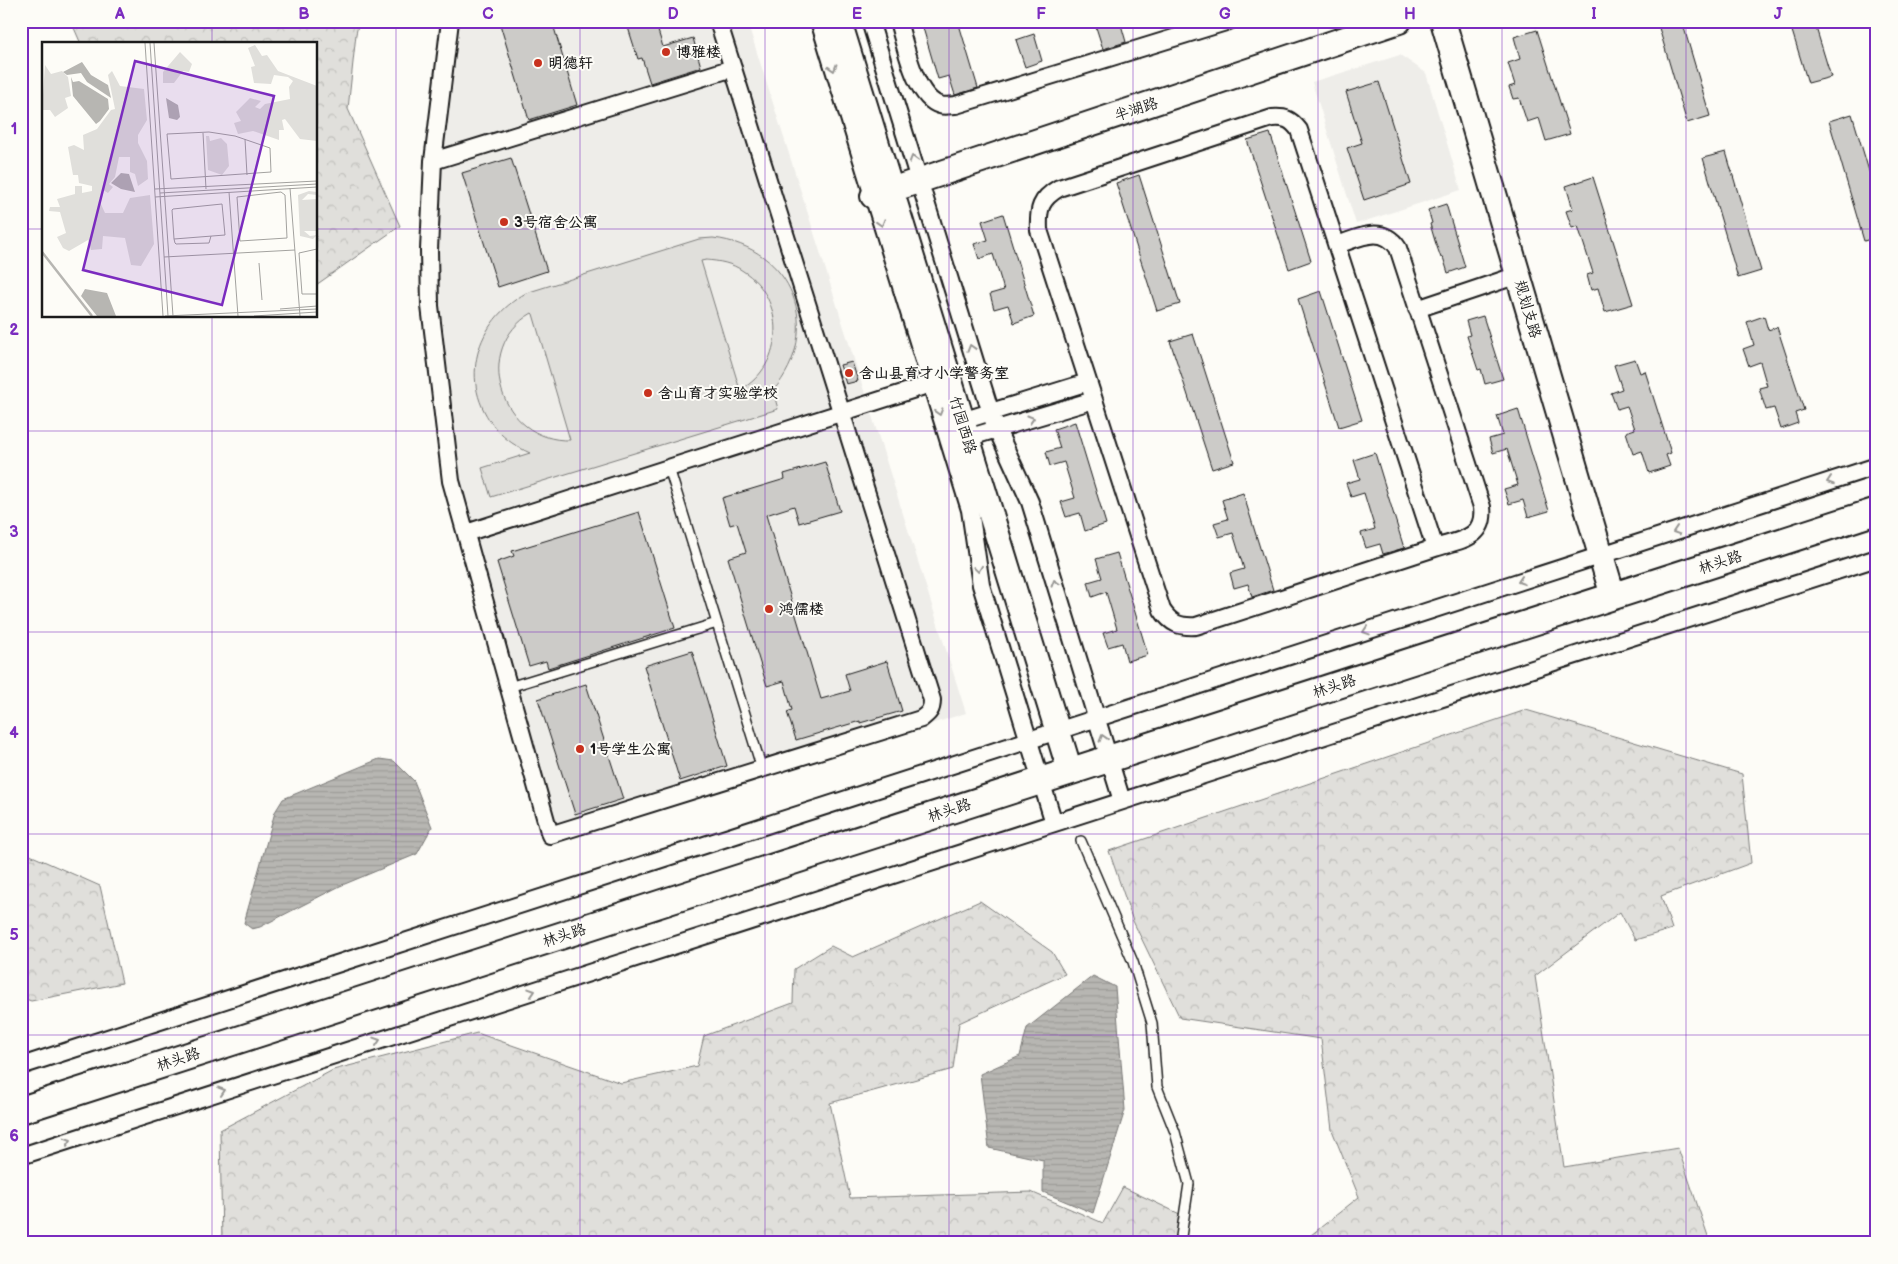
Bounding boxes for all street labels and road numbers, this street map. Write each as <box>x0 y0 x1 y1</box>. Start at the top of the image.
street label: 半湖路 <box>1112 93 1160 125</box>
street label: 规划支路 <box>1510 278 1545 341</box>
street label: 竹园西路 <box>945 394 980 457</box>
street label: 林头路 <box>1696 546 1744 578</box>
street label: 林头路 <box>1310 670 1358 702</box>
street label: 林头路 <box>925 794 973 826</box>
street label: 林头路 <box>540 919 588 951</box>
street label: 林头路 <box>154 1043 202 1075</box>

